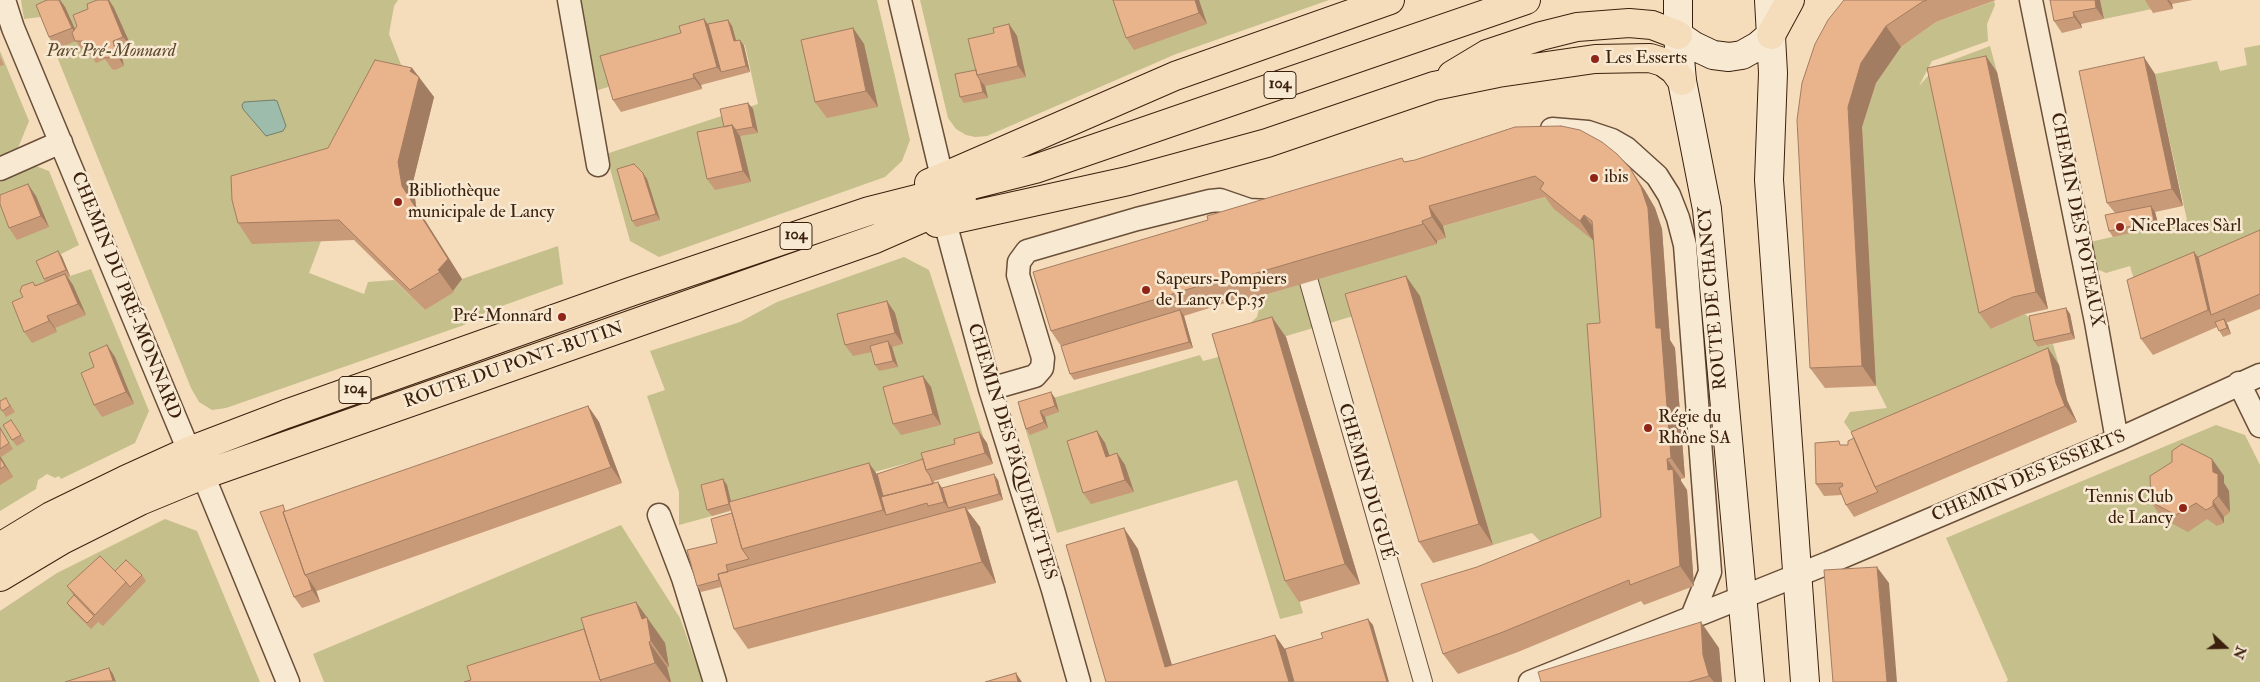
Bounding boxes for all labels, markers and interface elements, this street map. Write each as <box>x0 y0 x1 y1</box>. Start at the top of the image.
park label: Parc Pré-Monnard <box>46 41 176 63</box>
place label: Les Esserts <box>1605 48 1687 70</box>
marker: Les Esserts <box>1589 53 1601 65</box>
road number: 104 <box>1264 72 1296 98</box>
street label: CHEMIN DES POTEAUX <box>2045 111 2107 329</box>
place label: ibis <box>1604 167 1628 189</box>
street label: CHEMIN DU PRÉ-MONNARD <box>65 169 185 423</box>
marker: ibis <box>1588 172 1600 184</box>
place label: Bibliothèque municipale de Lancy <box>408 181 554 223</box>
marker: Bibliothèque municipale de Lancy <box>392 196 404 208</box>
street label: ROUTE DE CHANCY <box>1695 205 1733 391</box>
place label: NicePlaces Sàrl <box>2130 216 2241 238</box>
marker: NicePlaces Sàrl <box>2114 221 2126 233</box>
road number: 104 <box>780 222 812 250</box>
place label: Sapeurs-Pompiers de Lancy Cp.35 <box>1156 269 1287 312</box>
marker: Sapeurs-Pompiers de Lancy Cp.35 <box>1140 284 1152 296</box>
place label: Pré-Monnard <box>453 306 552 328</box>
marker: Pré-Monnard <box>556 311 568 323</box>
street label: ROUTE DU PONT-BUTIN <box>401 318 627 414</box>
street label: CHEMIN DES PÂQUERETTES <box>962 321 1060 583</box>
road number: 104 <box>339 376 371 404</box>
street label: CHEMIN DU GUÉ <box>1332 401 1398 563</box>
place label: Régie du Rhône SA <box>1658 407 1731 449</box>
marker: Régie du Rhône SA <box>1642 422 1654 434</box>
street label: CHEMIN DES ESSERTS <box>1929 426 2129 528</box>
place label: Tennis Club de Lancy <box>2085 487 2173 530</box>
marker: Tennis Club de Lancy <box>2177 502 2189 514</box>
north arrow <box>2200 622 2250 672</box>
text: N <box>2229 644 2250 661</box>

